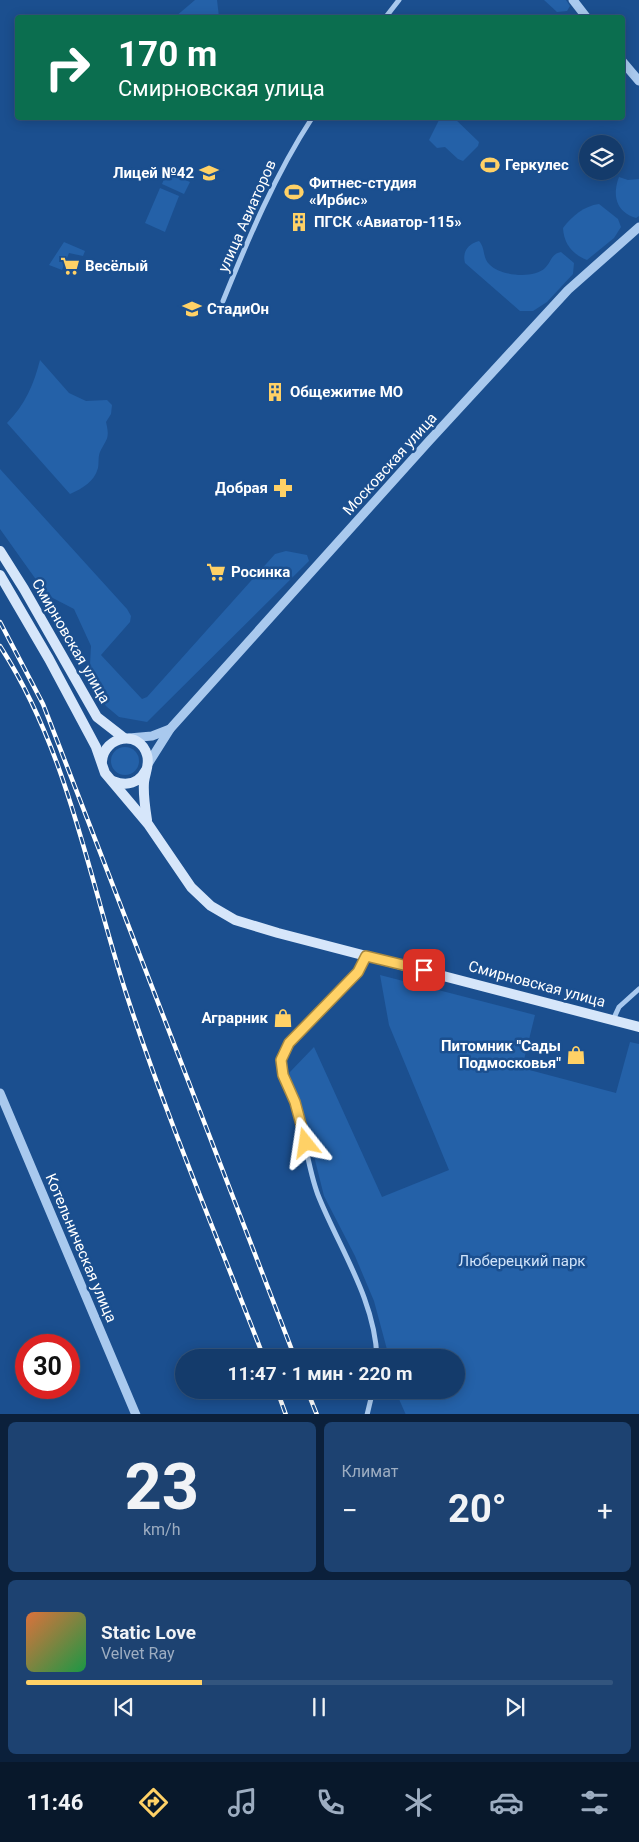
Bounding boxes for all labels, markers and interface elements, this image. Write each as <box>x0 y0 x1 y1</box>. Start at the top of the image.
text: 170 m <box>118 34 217 75</box>
icon: right <box>35 35 100 100</box>
text: Смирновская улица <box>118 76 325 101</box>
map controls <box>579 135 624 180</box>
button: layers <box>579 135 624 180</box>
sports icon: Геркулес <box>479 154 501 176</box>
place label: Геркулес <box>505 156 569 174</box>
street label: улица Авиаторов <box>214 157 280 275</box>
school or university icon: Лицей №42 <box>198 162 220 184</box>
place label: Лицей №42 <box>113 164 194 182</box>
place label: Фитнес-студия «Ирбис» <box>309 174 417 209</box>
sports icon: Фитнес-студия «Ирбис» <box>283 181 305 203</box>
building icon: ПГСК «Авиатор-115» <box>288 211 310 233</box>
place label: ПГСК «Авиатор-115» <box>314 213 462 231</box>
supermarket icon: Весёлый <box>59 255 81 277</box>
place label: Весёлый <box>85 257 148 275</box>
school or university icon: СтадиОн <box>181 298 203 320</box>
place label: СтадиОн <box>207 300 269 318</box>
building icon: Общежитие МО <box>264 381 286 403</box>
place label: Общежитие МО <box>290 383 403 401</box>
street label: Московская улица <box>339 409 441 519</box>
pharmacy icon: Добрая <box>272 477 294 499</box>
place label: Добрая <box>215 479 268 497</box>
supermarket icon: Росинка <box>205 561 227 583</box>
place label: Росинка <box>231 563 290 581</box>
street label: Смирновская улица <box>28 575 114 707</box>
pin <box>403 949 445 991</box>
icon: arrive <box>410 956 438 984</box>
street label: Смирновская улица <box>467 957 607 1011</box>
shop icon: Аграрник <box>272 1007 294 1029</box>
place label: Аграрник <box>202 1009 269 1027</box>
place label: Питомник "Сады Подмосковья" <box>441 1037 561 1072</box>
shop icon: Питомник "Сады Подмосковья" <box>565 1044 587 1066</box>
position arrow <box>279 1116 331 1168</box>
street label: Котельническая улица <box>41 1171 121 1325</box>
park label: Люберецкий парк <box>459 1252 585 1270</box>
speed limit sign: 30 <box>15 1334 80 1399</box>
text: 11:47 · 1 мин · 220 m <box>228 1362 412 1385</box>
text: 23 <box>124 1449 199 1525</box>
text: Климат <box>342 1462 398 1481</box>
text: 20° <box>448 1487 507 1531</box>
text: − <box>342 1494 358 1527</box>
text: + <box>597 1494 613 1527</box>
text: km/h <box>143 1520 181 1539</box>
text: Static Love <box>101 1621 196 1644</box>
text: Velvet Ray <box>101 1644 175 1663</box>
icon: previous <box>110 1693 138 1721</box>
icon: pause <box>305 1693 333 1721</box>
icon: next <box>501 1693 529 1721</box>
icon: directions <box>136 1785 171 1820</box>
icon: music <box>225 1785 260 1820</box>
icon: phone <box>313 1785 348 1820</box>
icon: climate <box>401 1785 436 1820</box>
icon: car <box>489 1785 524 1820</box>
icon: filters <box>577 1785 612 1820</box>
text: 11:46 <box>27 1790 83 1815</box>

